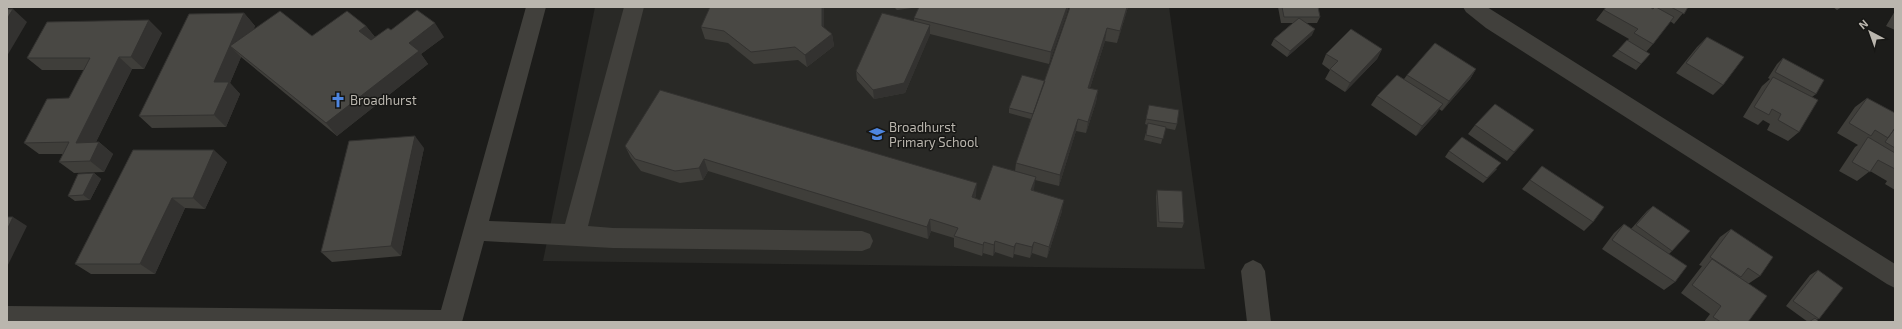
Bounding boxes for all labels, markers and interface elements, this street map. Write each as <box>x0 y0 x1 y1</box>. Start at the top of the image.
north arrow <box>1850 12 1890 52</box>
text: N <box>1856 17 1870 32</box>
church icon: Broadhurst <box>329 91 347 109</box>
place label: Broadhurst <box>350 92 417 108</box>
place label: Broadhurst Primary School <box>889 119 978 150</box>
school or university icon: Broadhurst Primary School <box>868 125 886 143</box>

